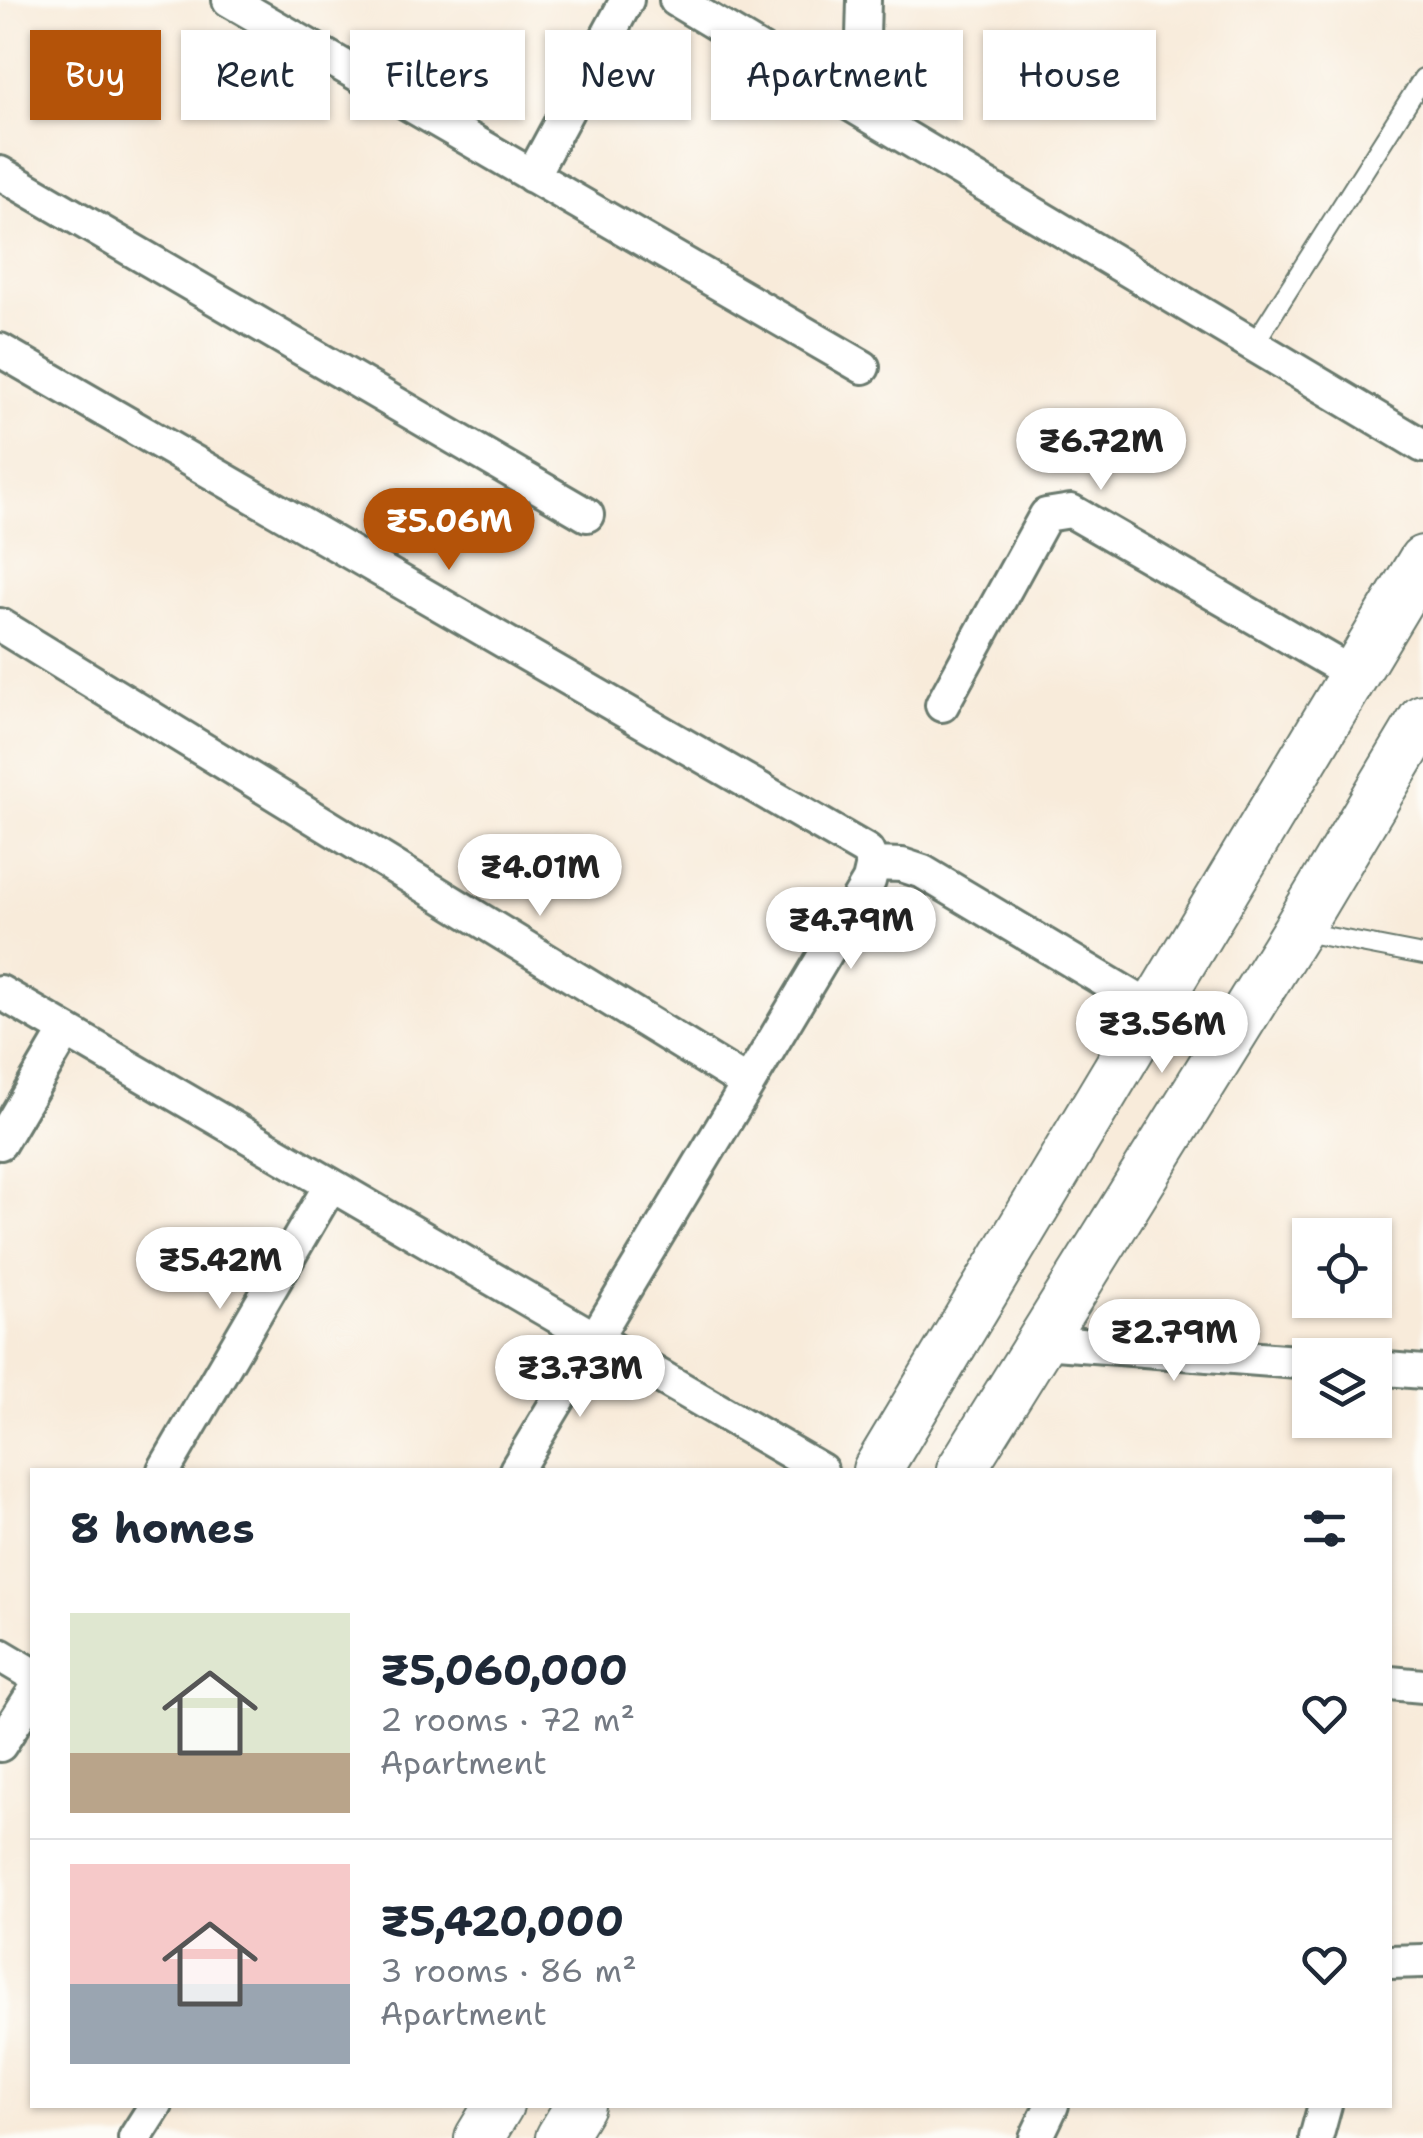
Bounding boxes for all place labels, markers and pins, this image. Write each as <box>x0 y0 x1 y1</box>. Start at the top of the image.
pin: ₹6.72M <box>1020 408 1182 493</box>
pin: ₹5.06M <box>368 488 530 573</box>
pin: ₹4.01M <box>459 834 621 919</box>
pin: ₹4.79M <box>770 887 932 972</box>
pin: ₹3.56M <box>1081 991 1243 1076</box>
pin: ₹5.42M <box>139 1227 301 1312</box>
pin: ₹2.79M <box>1093 1299 1255 1384</box>
pin: ₹3.73M <box>499 1335 661 1420</box>

